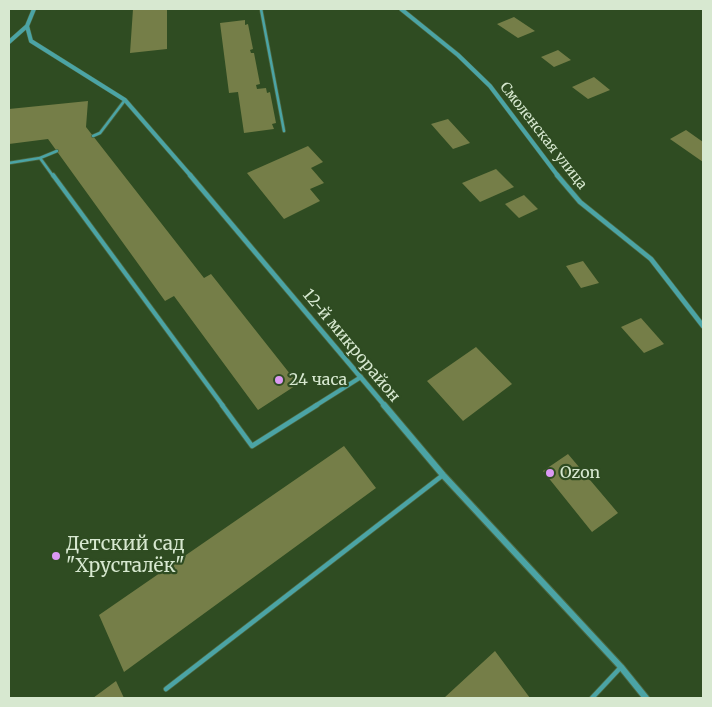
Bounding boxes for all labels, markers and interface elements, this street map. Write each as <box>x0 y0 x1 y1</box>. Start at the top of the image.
street label: Смоленская улица <box>496 79 590 193</box>
street label: 12-й микрорайон <box>298 286 404 406</box>
place label: 24 часа <box>289 370 347 390</box>
marker: 24 часа <box>273 374 285 386</box>
place label: Ozon <box>560 463 600 483</box>
marker: Ozon <box>544 467 556 479</box>
place label: Детский сад "Хрусталёк" <box>66 534 185 578</box>
marker: Детский сад "Хрусталёк" <box>50 550 62 562</box>

